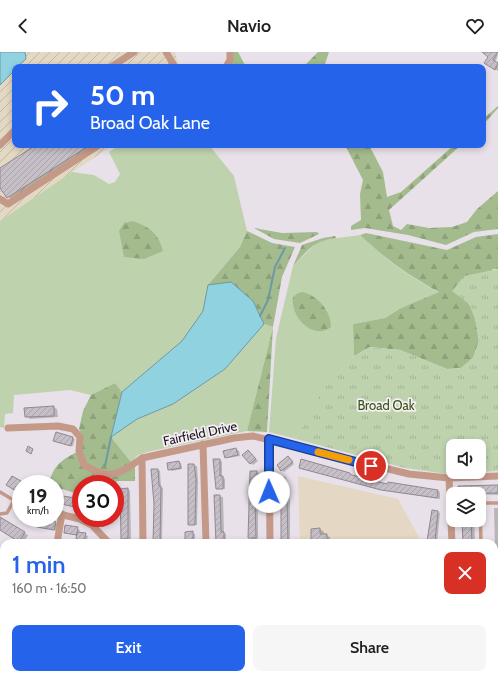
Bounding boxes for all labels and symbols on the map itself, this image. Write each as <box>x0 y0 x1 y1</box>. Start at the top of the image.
park label: Broad Oak <box>357 397 415 413</box>
street label: Fairfield Drive <box>162 417 239 449</box>
pin <box>354 449 388 483</box>
position arrow <box>248 471 290 513</box>
speed limit sign: 30 <box>72 475 124 527</box>

